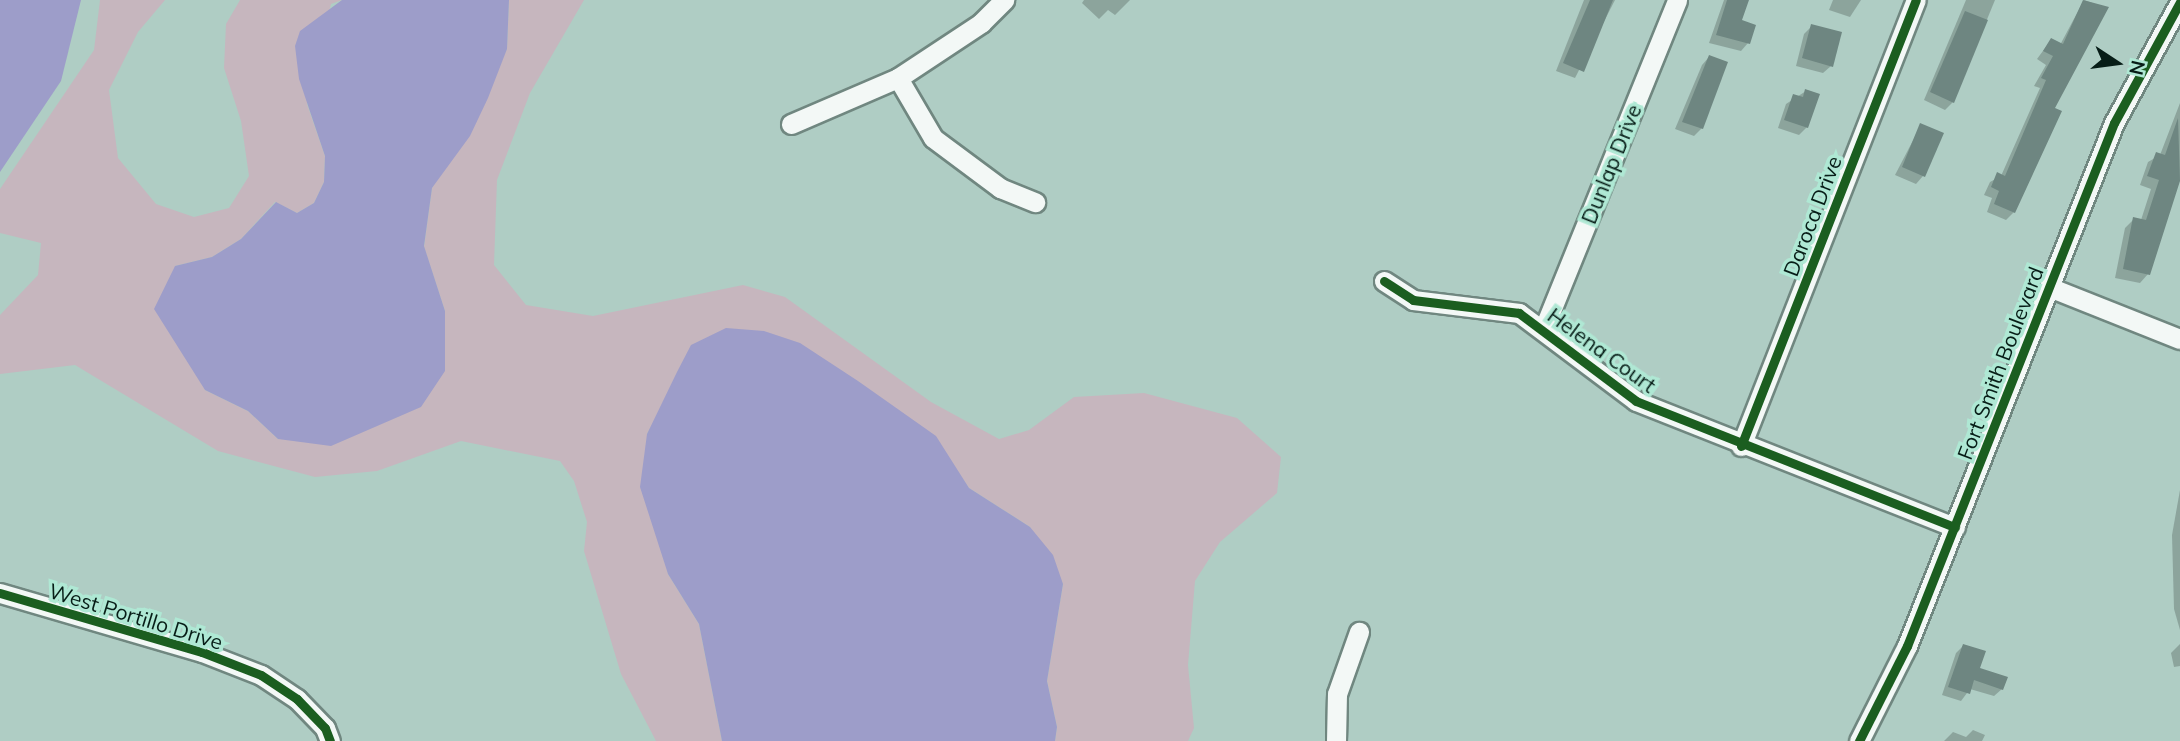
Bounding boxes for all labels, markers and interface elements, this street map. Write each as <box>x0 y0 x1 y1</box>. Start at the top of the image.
north arrow <box>2082 28 2152 98</box>
text: N <box>2124 58 2151 77</box>
street label: Dunlap Drive <box>1576 101 1646 227</box>
street label: Daroca Drive <box>1778 152 1846 280</box>
street label: Fort Smith Boulevard <box>1952 263 2048 463</box>
street label: Helena Court <box>1543 302 1661 398</box>
street label: West Portillo Drive <box>46 578 226 654</box>

